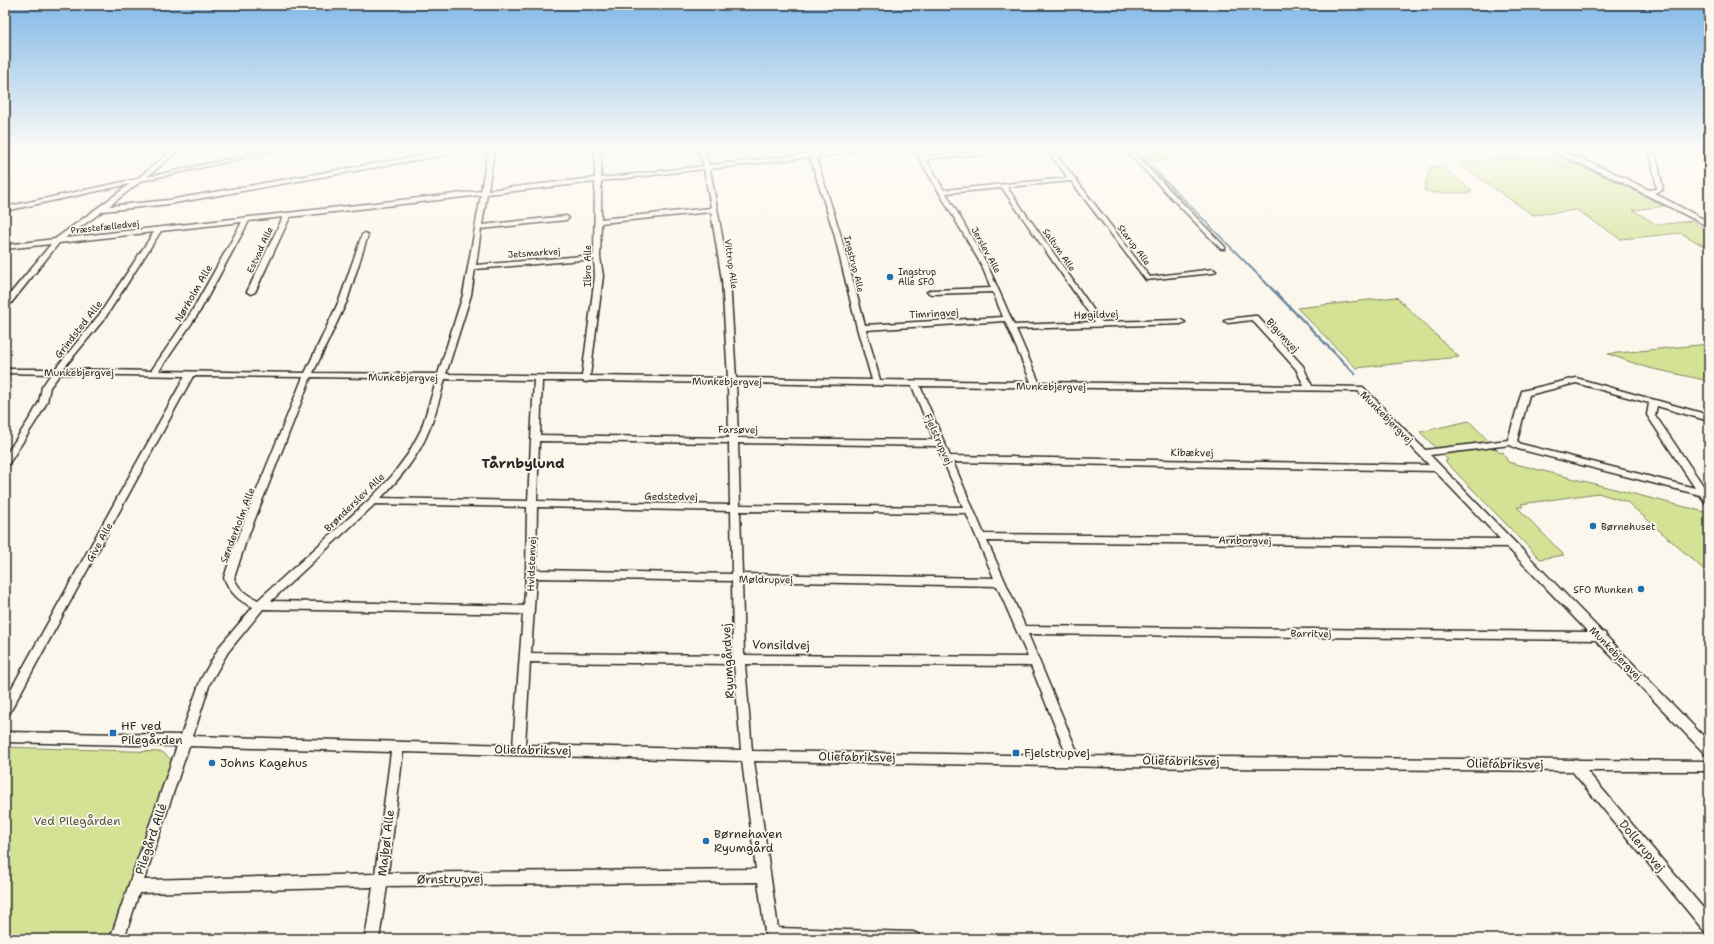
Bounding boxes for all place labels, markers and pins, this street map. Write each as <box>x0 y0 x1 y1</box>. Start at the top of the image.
place label: Ingstrup Alle SFO <box>898 266 936 288</box>
marker: Ingstrup Alle SFO <box>885 272 895 282</box>
place label: Børnehuset <box>1601 520 1656 533</box>
marker: Børnehuset <box>1588 521 1598 531</box>
place label: SFO Munken <box>1573 583 1633 596</box>
marker: SFO Munken <box>1636 584 1646 594</box>
place label: HF ved Pilegården <box>121 718 183 748</box>
marker: HF ved Pilegården <box>108 728 118 738</box>
place label: Fjelstrupvej <box>1024 745 1090 761</box>
marker: Fjelstrupvej <box>1011 748 1021 758</box>
place label: Johns Kagehus <box>220 755 308 771</box>
marker: Johns Kagehus <box>207 758 217 768</box>
place label: Børnehaven Ryumgård <box>714 826 782 856</box>
marker: Børnehaven Ryumgård <box>701 836 711 846</box>

